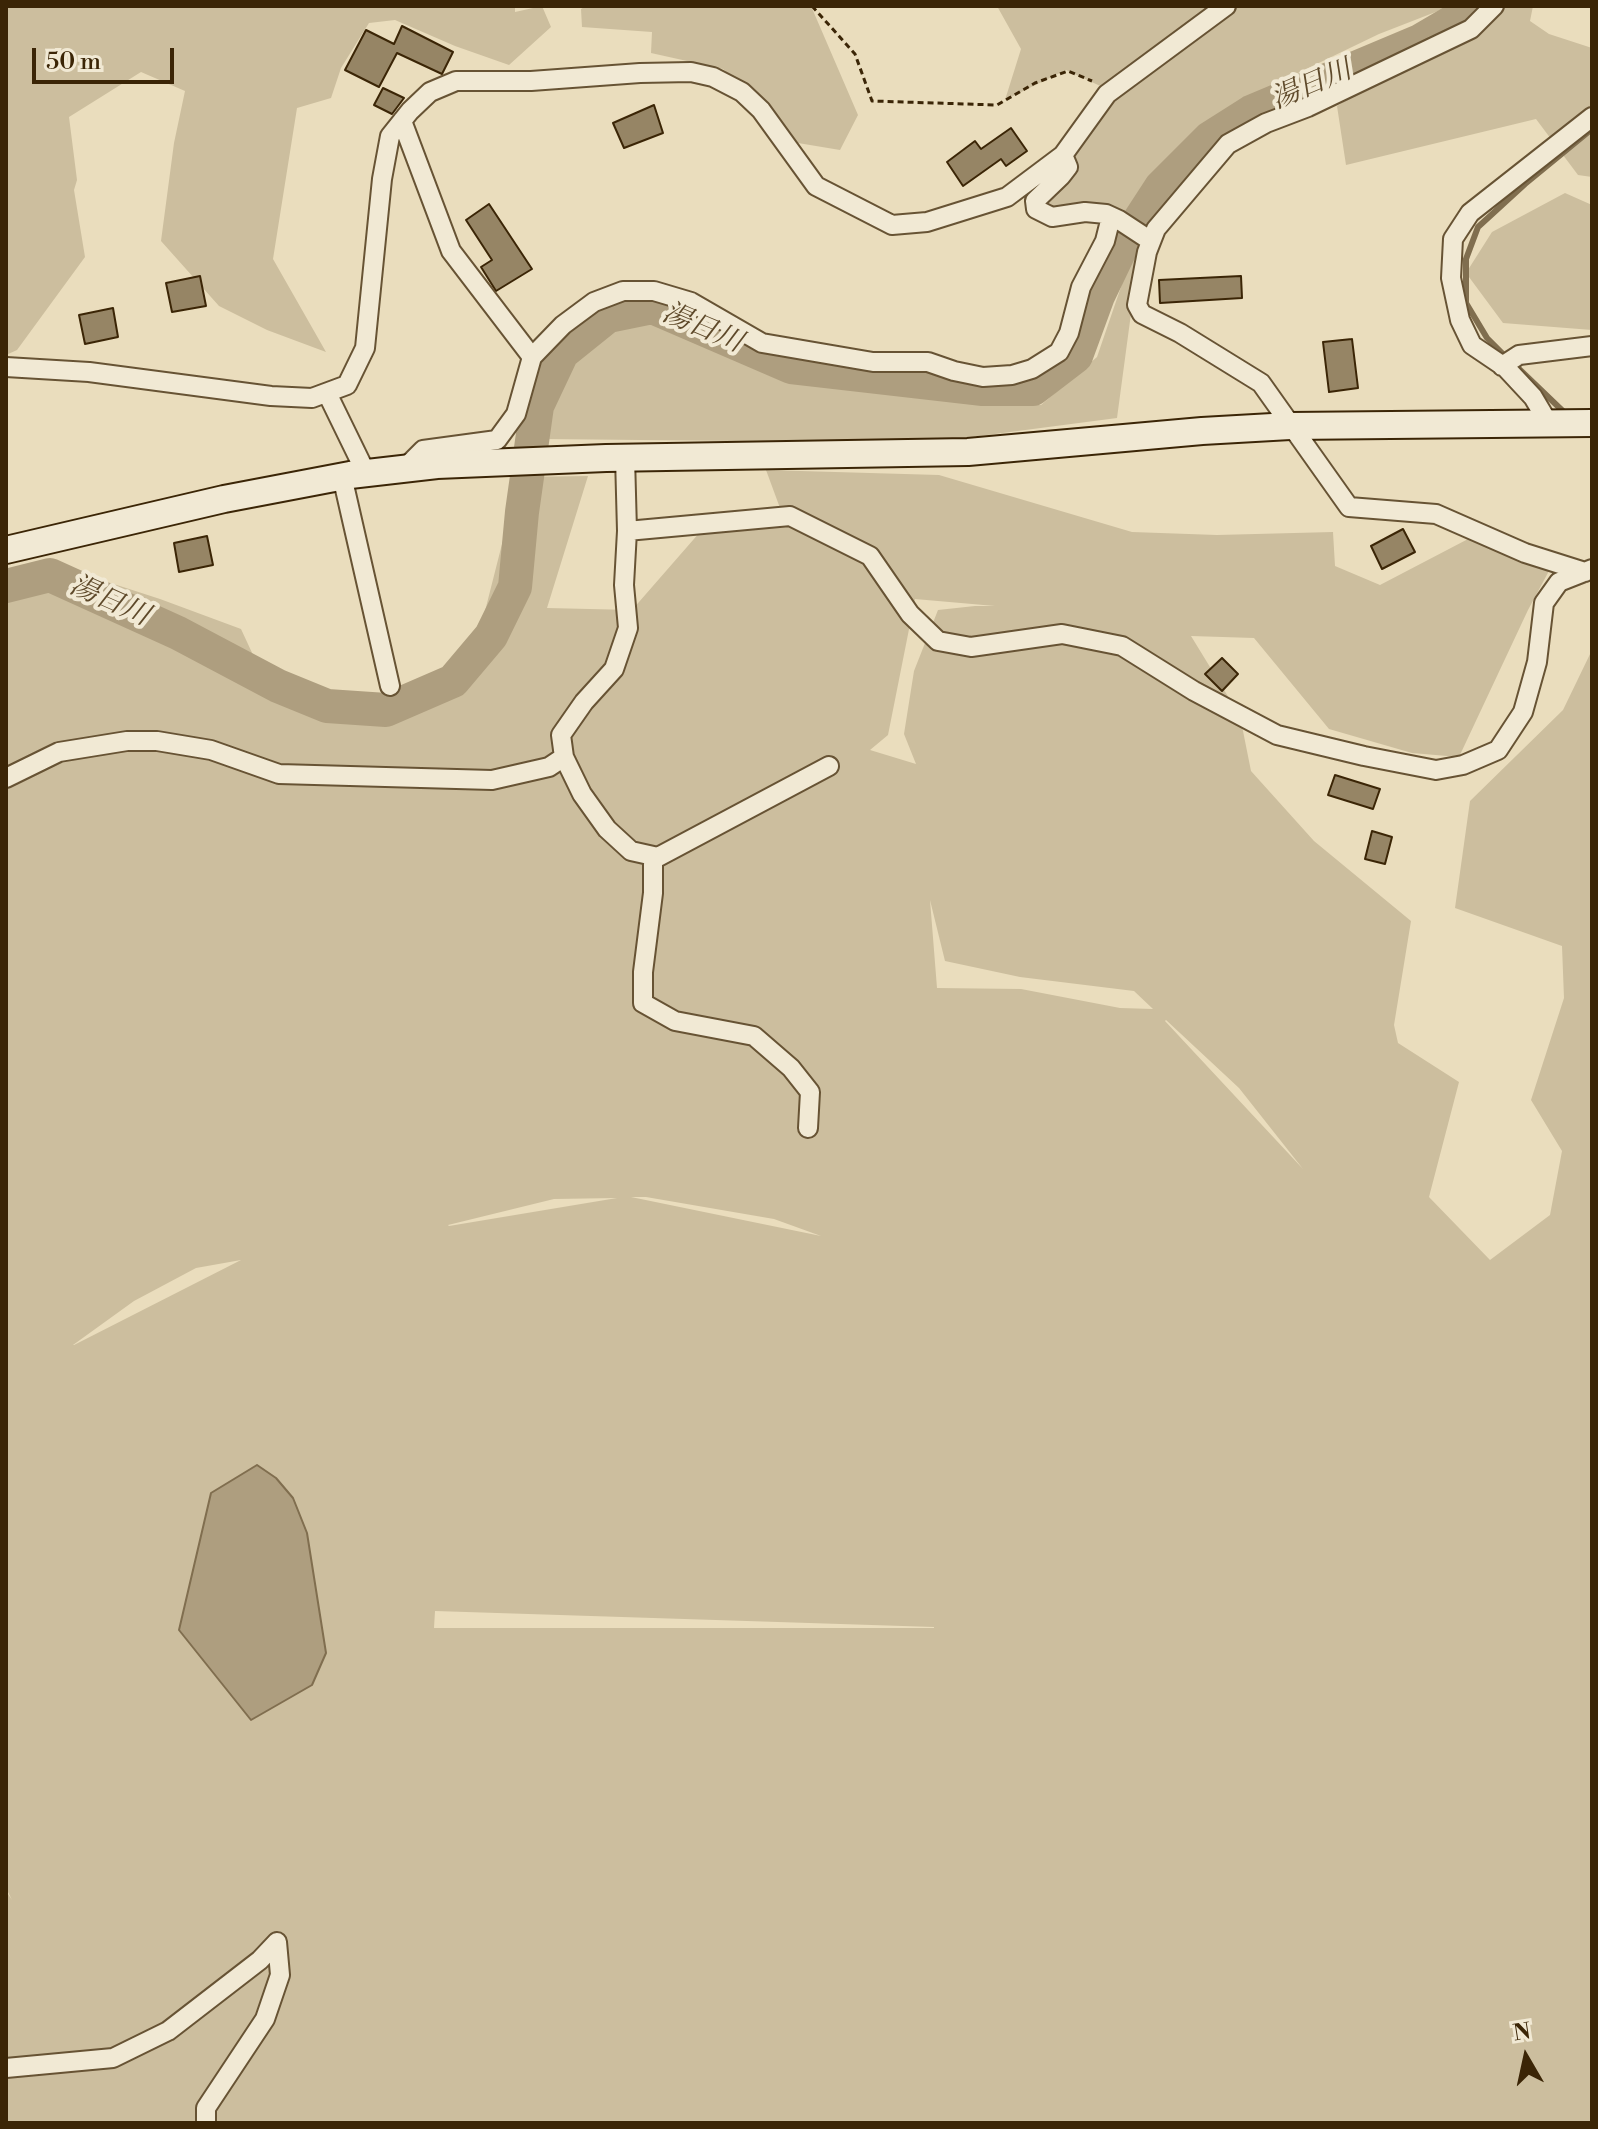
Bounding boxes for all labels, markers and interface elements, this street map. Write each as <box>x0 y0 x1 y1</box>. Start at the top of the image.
scale bar <box>36 32 178 82</box>
text: 50 m <box>46 47 101 77</box>
water label: 湯日川 <box>1267 54 1357 118</box>
water label: 湯日川 <box>657 297 747 361</box>
water label: 湯日川 <box>64 570 154 634</box>
north arrow <box>1486 2017 1566 2097</box>
text: N <box>1511 2018 1533 2047</box>

